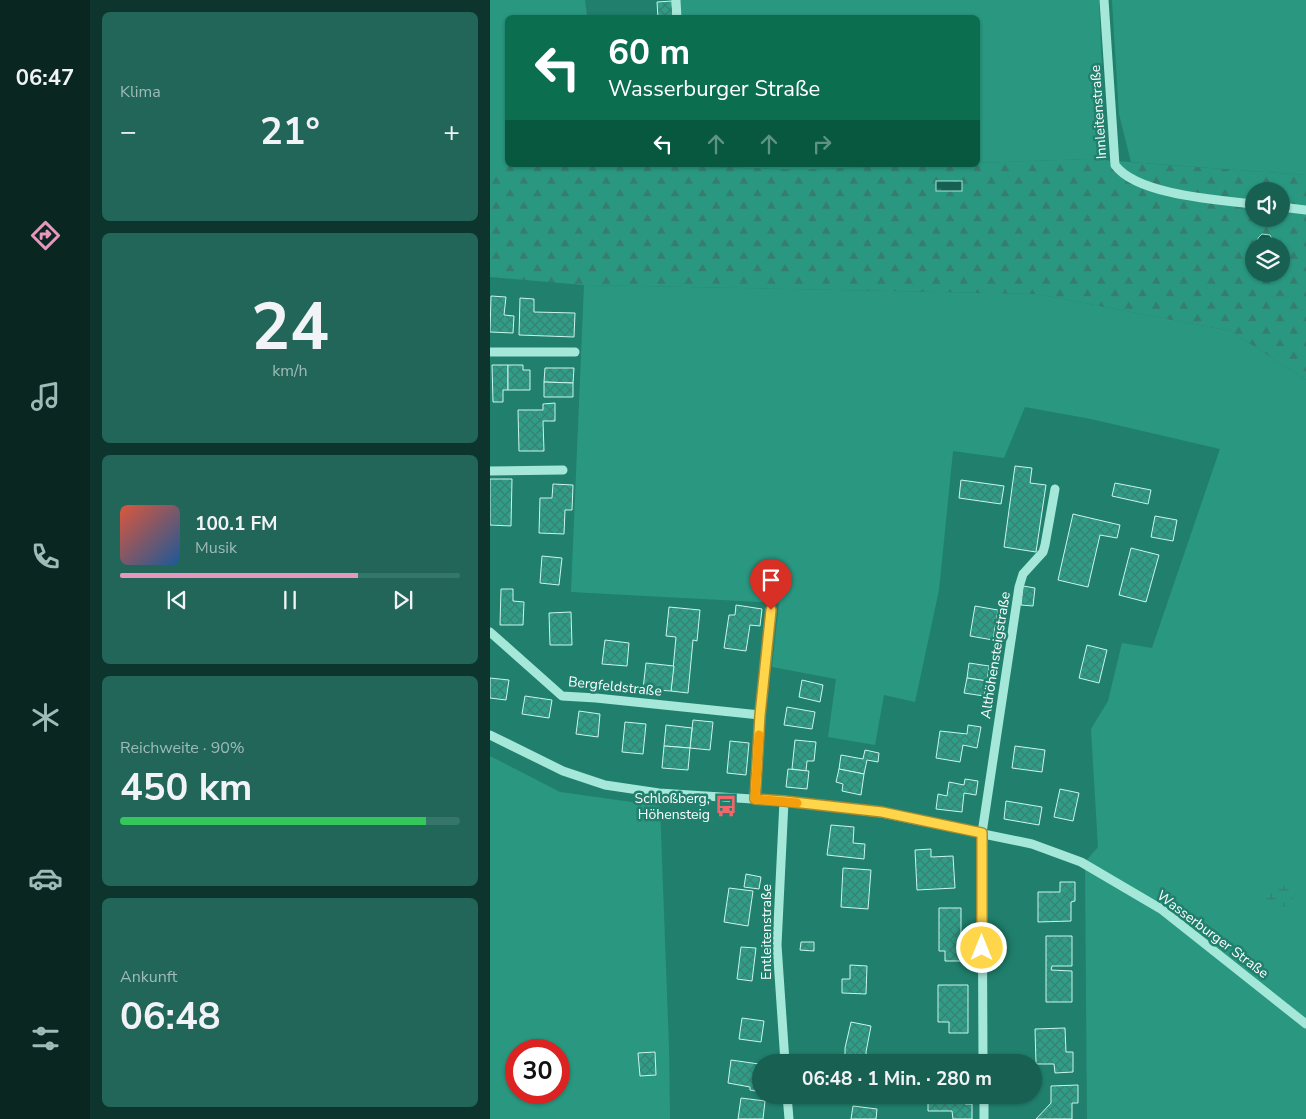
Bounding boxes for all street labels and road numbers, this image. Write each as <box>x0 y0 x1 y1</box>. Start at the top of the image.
street label: Innleitenstraße <box>1086 64 1111 160</box>
street label: Althöhensteigstraße <box>976 590 1015 720</box>
street label: Bergfeldstraße <box>567 672 663 701</box>
street label: Entleitenstraße <box>757 884 776 980</box>
street label: Wasserburger Straße <box>1153 886 1272 983</box>

